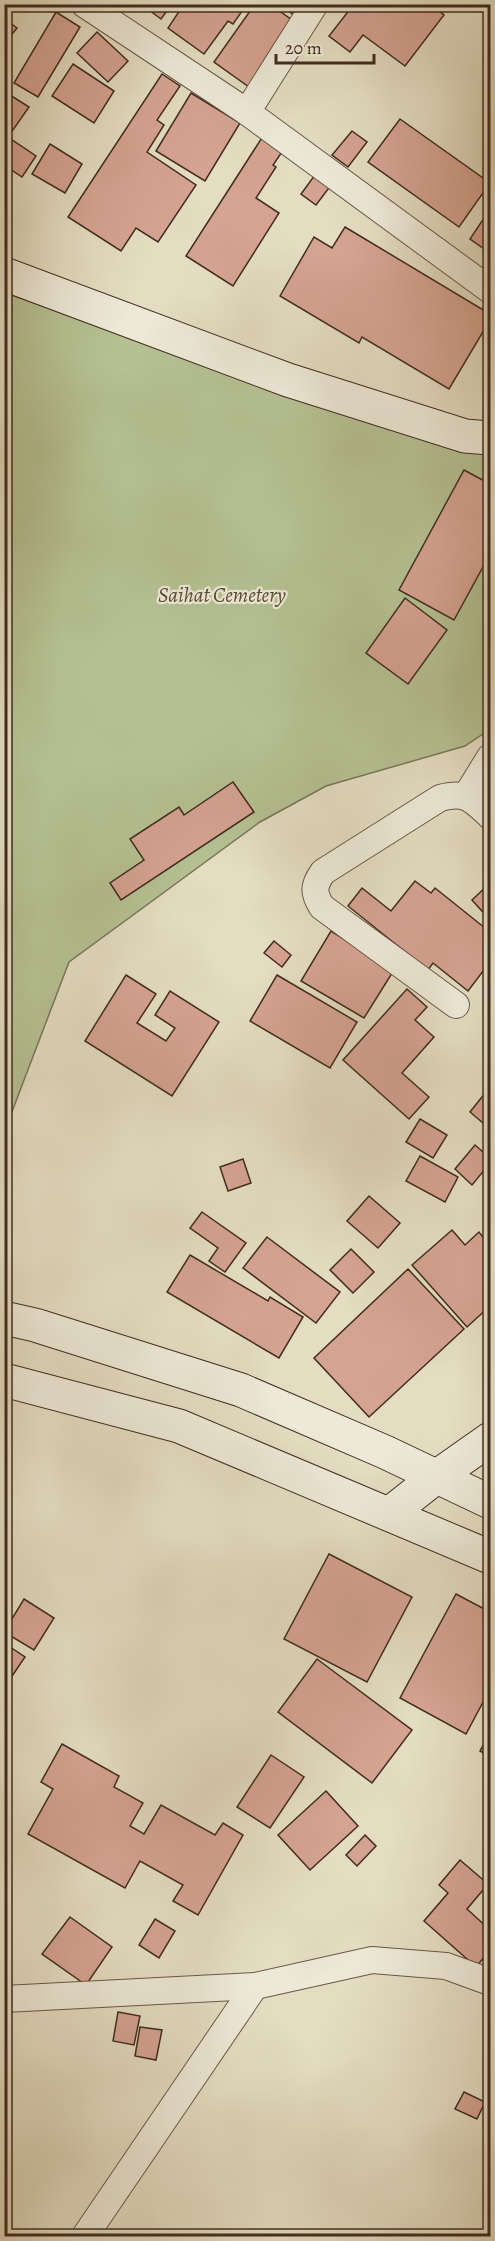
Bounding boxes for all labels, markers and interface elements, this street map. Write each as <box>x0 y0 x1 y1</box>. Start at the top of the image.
scale bar <box>276 27 374 65</box>
text: 20 m <box>285 36 322 60</box>
park label: Saihat Cemetery <box>158 581 286 609</box>

